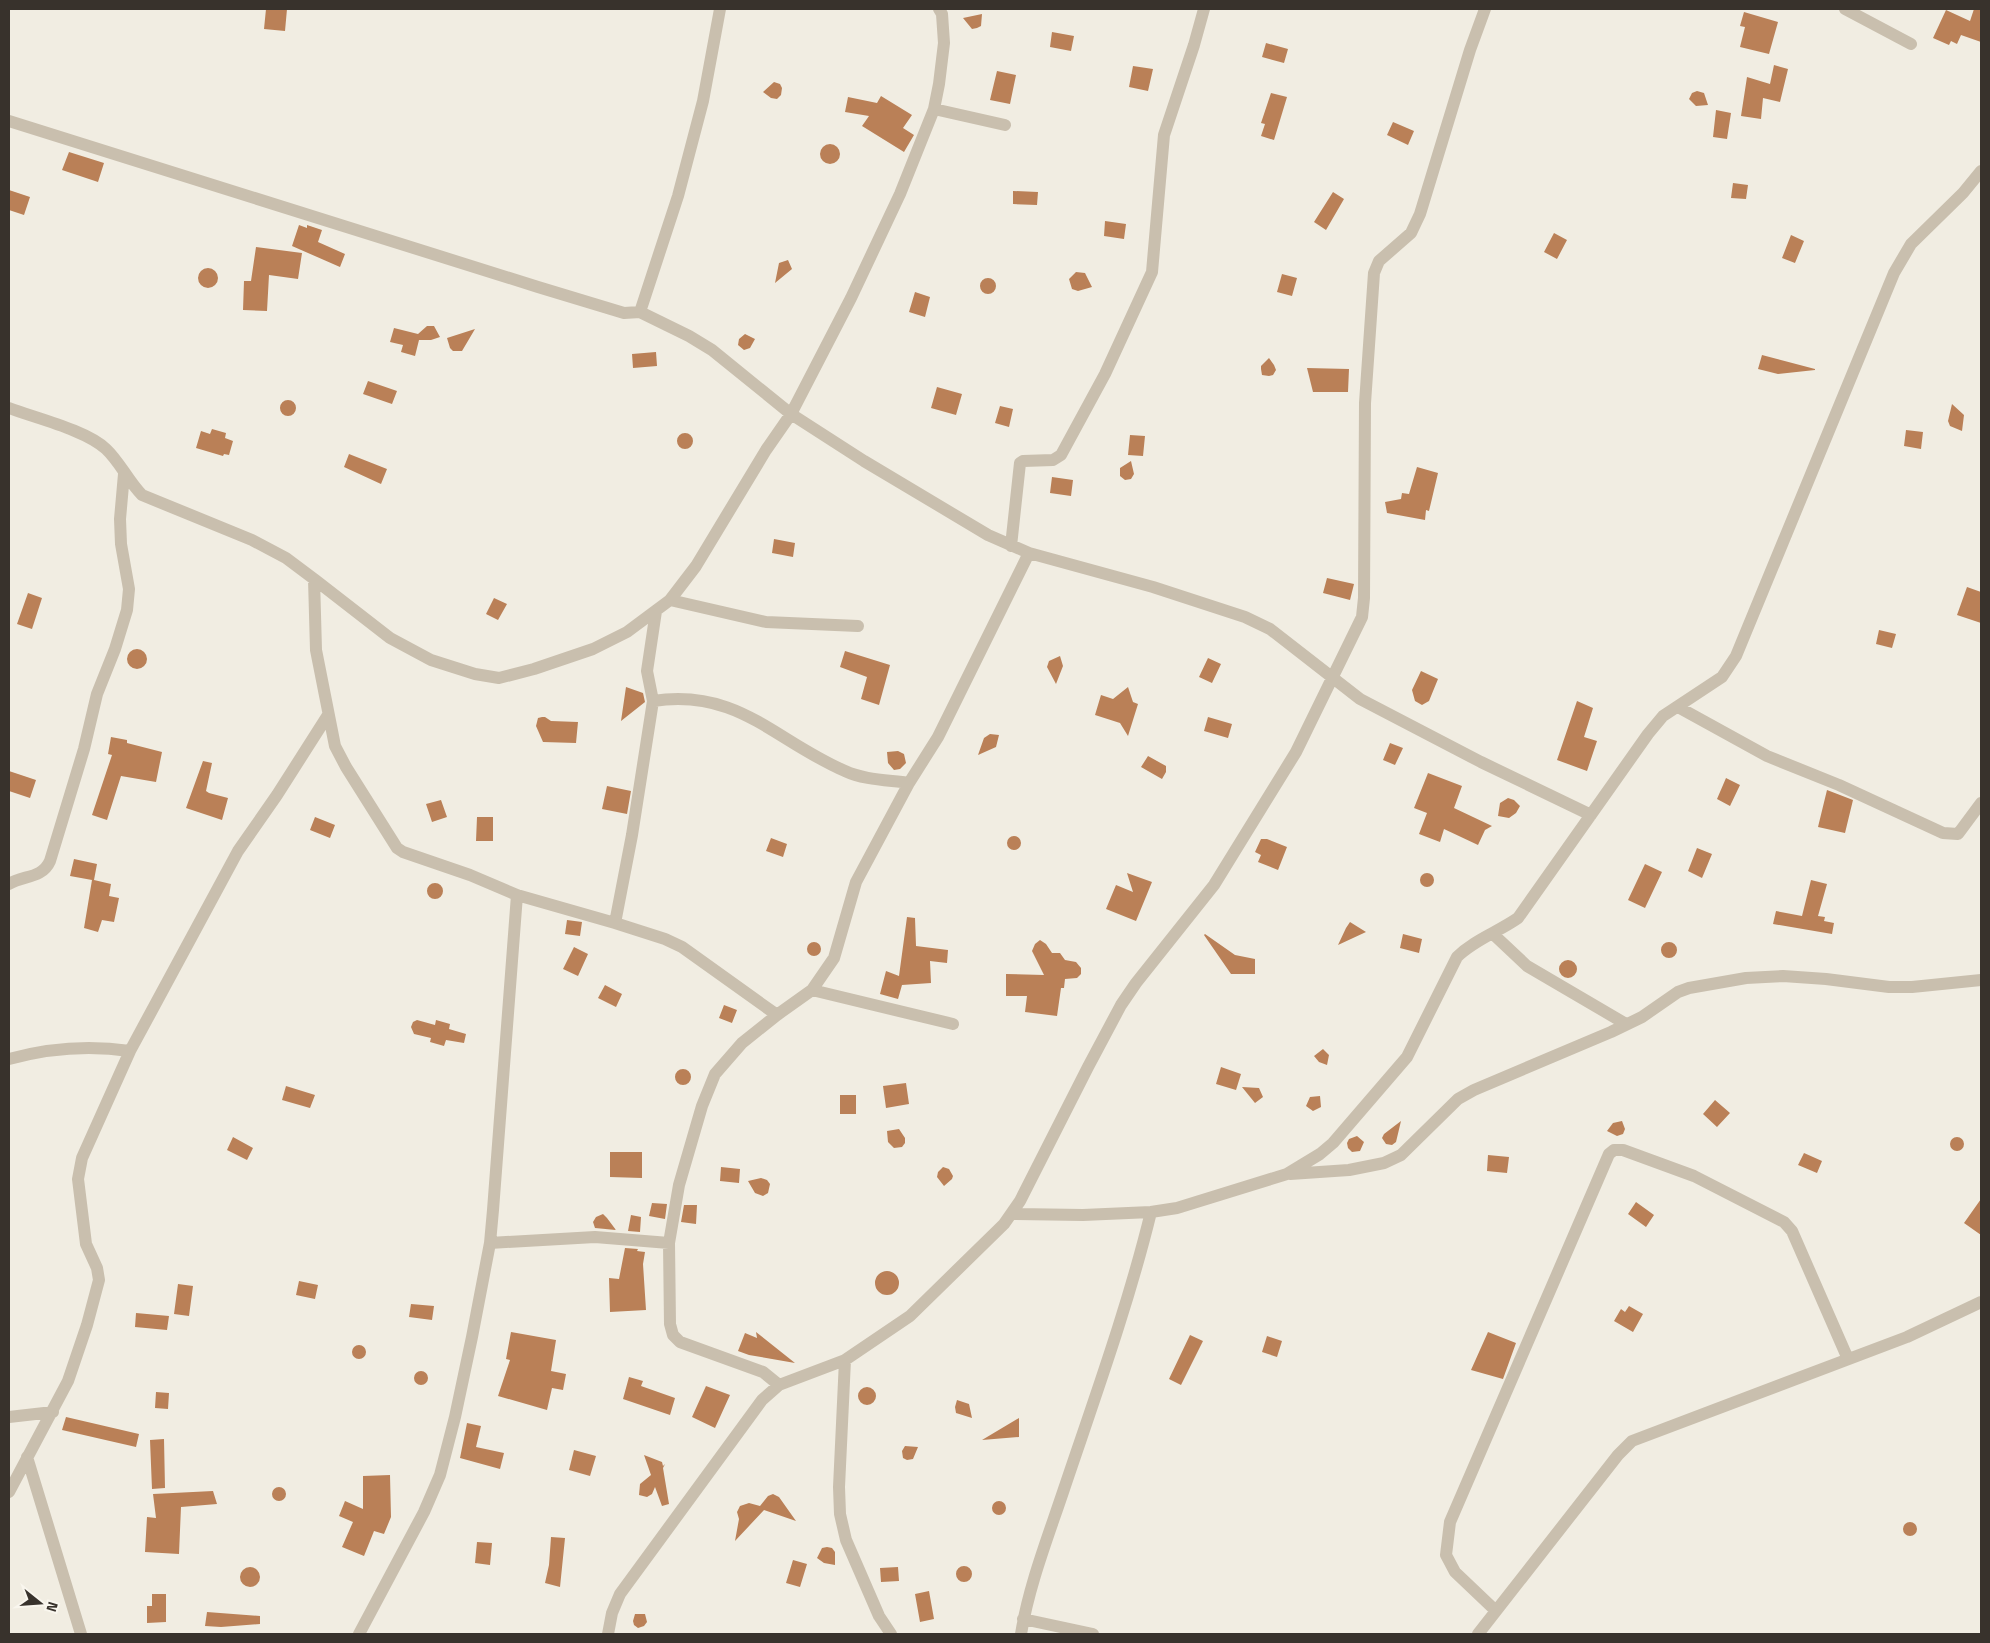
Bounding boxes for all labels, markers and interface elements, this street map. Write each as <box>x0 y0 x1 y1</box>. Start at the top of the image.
north arrow <box>15 1578 65 1628</box>
text: N <box>41 1599 64 1615</box>

